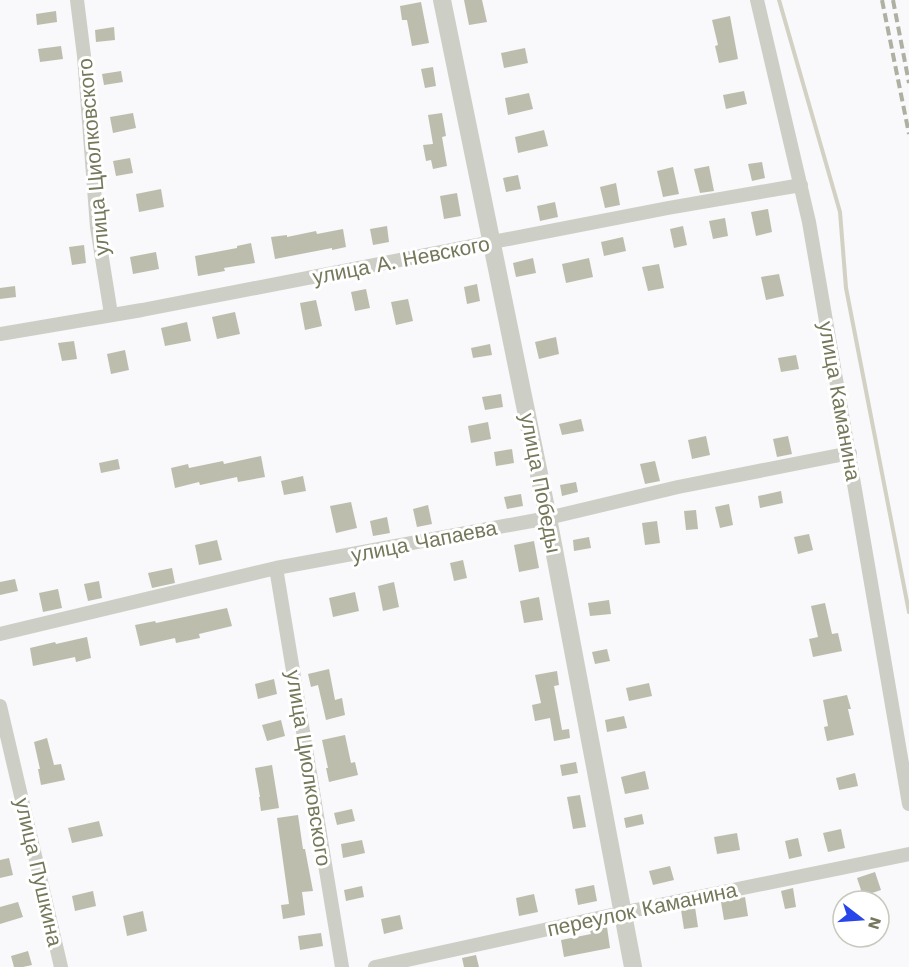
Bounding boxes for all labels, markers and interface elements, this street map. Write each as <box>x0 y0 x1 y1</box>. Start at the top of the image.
street label: улица Циолковского <box>72 57 114 257</box>
street label: улица А. Невского <box>310 231 492 289</box>
street label: улица Каманина <box>814 319 866 483</box>
street label: улица Победы <box>515 411 567 555</box>
street label: улица Чапаева <box>349 515 499 567</box>
street label: улица Циолковского <box>281 668 337 868</box>
street label: улица Пушкина <box>10 795 68 949</box>
street label: переулок Каманина <box>545 877 739 941</box>
north arrow <box>831 889 891 949</box>
text: N <box>864 915 886 932</box>

